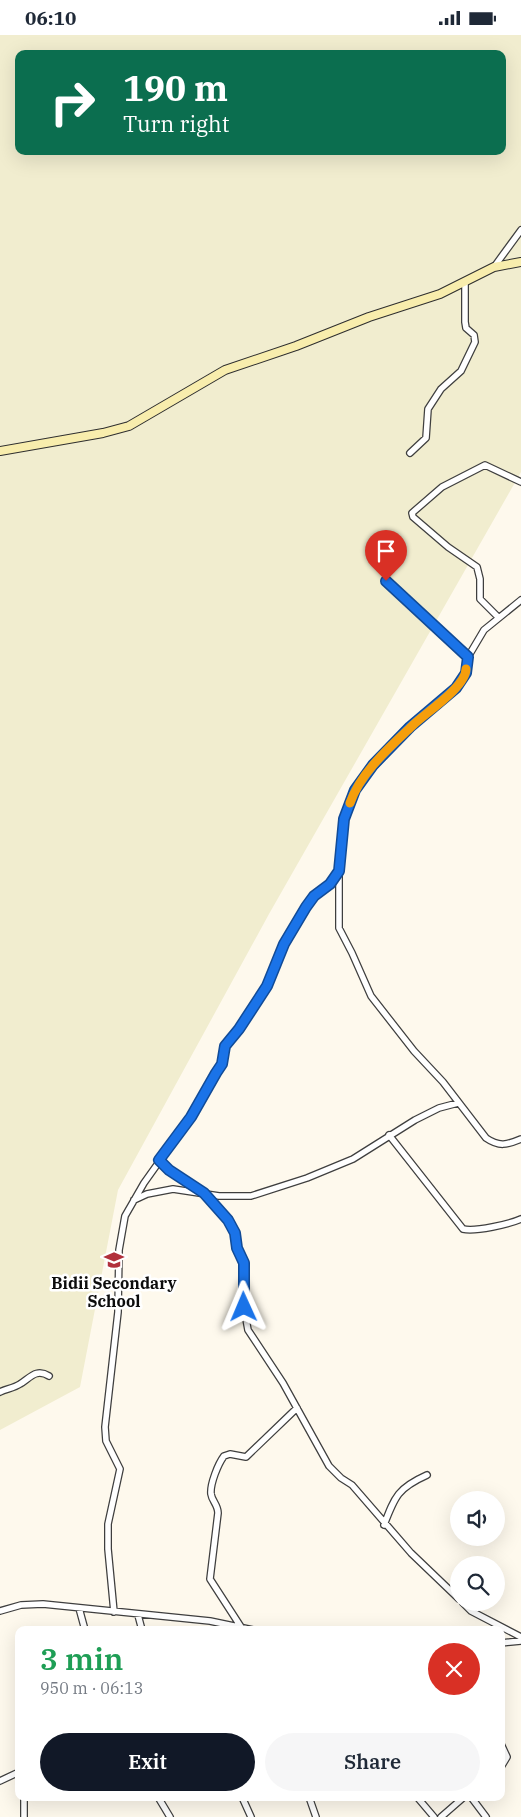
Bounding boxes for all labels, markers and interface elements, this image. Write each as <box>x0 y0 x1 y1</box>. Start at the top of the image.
text: 06:10 <box>25 6 76 30</box>
text: 190 m <box>123 65 228 111</box>
icon: right <box>40 70 105 135</box>
text: Turn right <box>123 109 230 138</box>
pin <box>365 530 407 581</box>
icon: arrive <box>372 537 400 565</box>
school or university icon: Bidii Secondary School <box>103 1249 125 1271</box>
place label: Bidii Secondary School <box>51 1273 178 1311</box>
position arrow <box>217 1280 269 1332</box>
map controls <box>450 1491 505 1611</box>
button: sound <box>450 1491 505 1546</box>
button: search <box>450 1556 505 1611</box>
text: 3 min <box>40 1639 123 1678</box>
button: close <box>428 1643 480 1695</box>
text: 950 m · 06:13 <box>40 1678 143 1698</box>
button: Exit <box>40 1733 255 1791</box>
button: Share <box>265 1733 480 1791</box>

